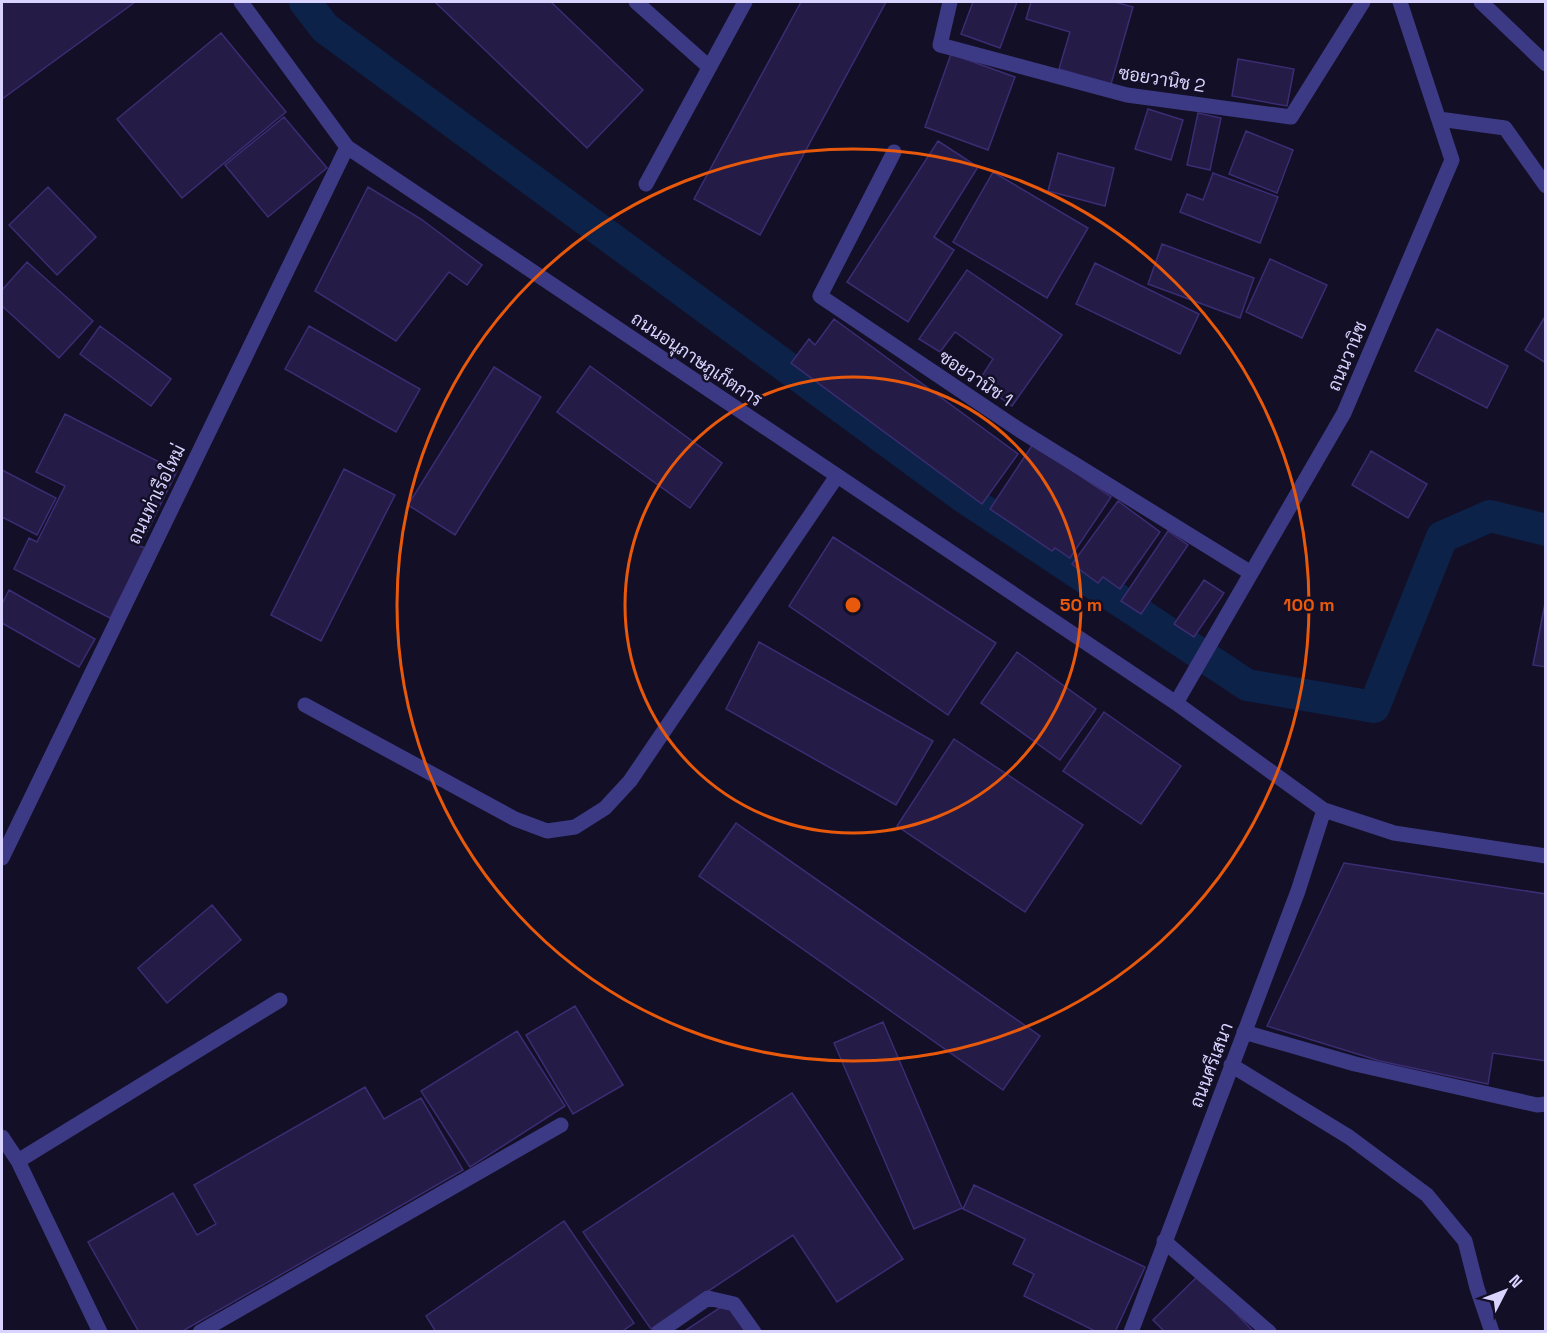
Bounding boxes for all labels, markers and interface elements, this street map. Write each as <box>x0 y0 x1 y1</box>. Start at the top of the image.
street label: ซอยวานิช 2 <box>1117 61 1207 97</box>
street label: ถนนอนุภาษภูเก็ตการ <box>626 305 768 413</box>
street label: ถนนวานิช <box>1322 318 1372 394</box>
street label: ซอยวานิช 1 <box>935 345 1017 411</box>
street label: ถนนท่าเรือใหม่ <box>121 440 190 548</box>
text: 50 m <box>1060 593 1102 616</box>
text: 100 m <box>1283 593 1335 616</box>
centre of rings <box>843 595 863 615</box>
street label: ถนนศรีเสนา <box>1183 1019 1238 1111</box>
north arrow <box>1475 1261 1535 1321</box>
text: N <box>1504 1270 1527 1292</box>

